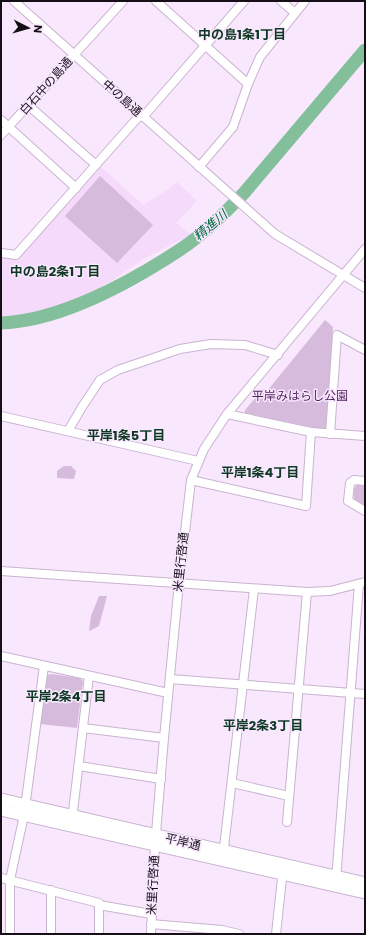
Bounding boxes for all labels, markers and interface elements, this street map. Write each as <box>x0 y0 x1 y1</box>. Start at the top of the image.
north arrow <box>8 8 48 48</box>
text: N <box>30 24 46 34</box>
district label: 中の島1条1丁目 <box>198 25 286 44</box>
street label: 白石中の島通 <box>15 53 76 118</box>
street label: 中の島通 <box>99 75 146 120</box>
water label: 精進川 <box>189 204 233 245</box>
district label: 中の島2条1丁目 <box>10 262 100 281</box>
park label: 平岸みはらし公園 <box>252 387 348 404</box>
district label: 平岸1条5丁目 <box>87 426 165 445</box>
district label: 平岸1条4丁目 <box>221 463 299 482</box>
street label: 米里行啓通 <box>169 531 192 593</box>
district label: 平岸2条4丁目 <box>25 687 107 706</box>
district label: 平岸2条3丁目 <box>223 716 303 735</box>
street label: 平岸通 <box>164 829 203 854</box>
street label: 米里行啓通 <box>142 855 163 915</box>

